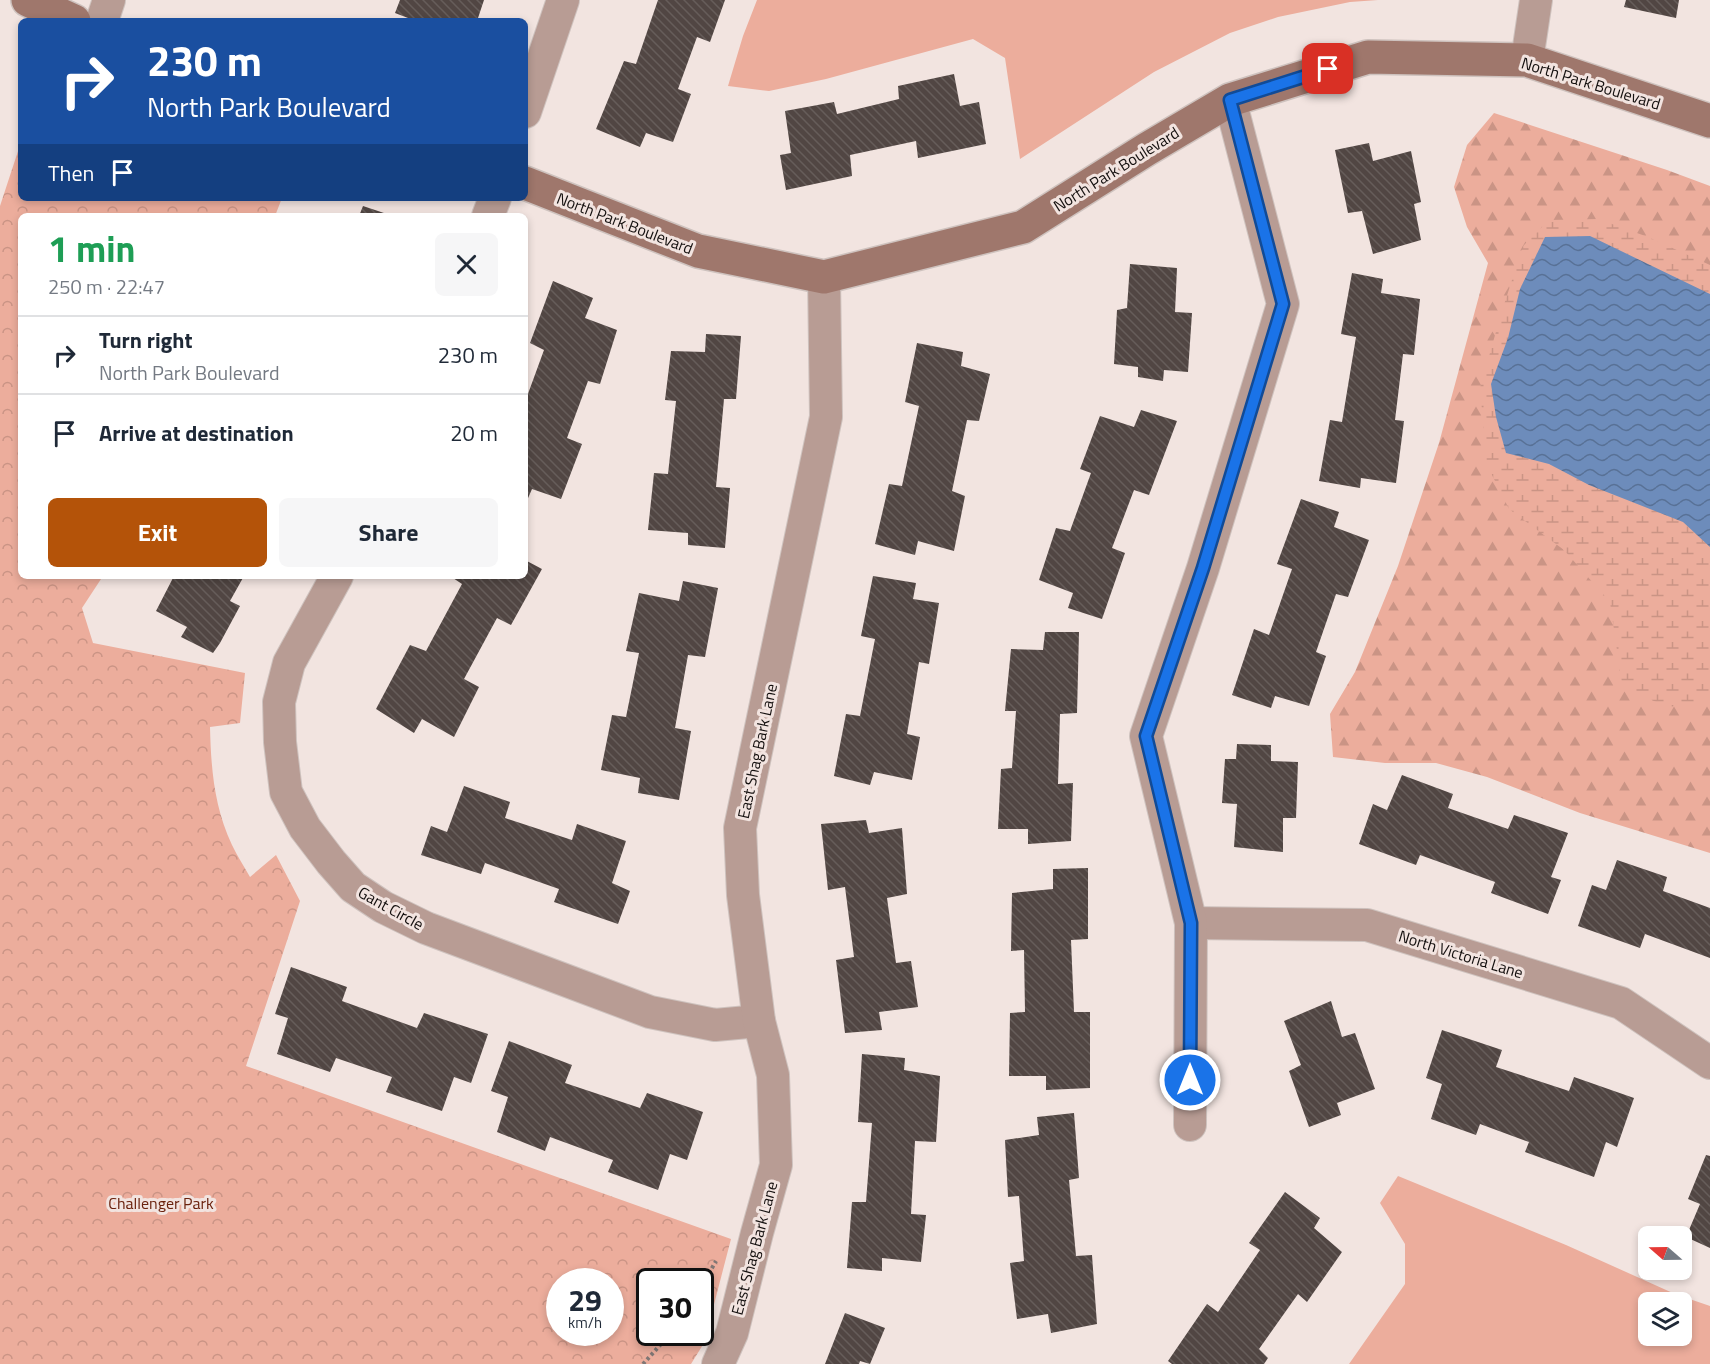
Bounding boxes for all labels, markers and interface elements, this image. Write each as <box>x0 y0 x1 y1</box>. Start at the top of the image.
text: 230 m <box>147 28 262 92</box>
icon: right <box>48 42 126 120</box>
pin <box>1302 43 1353 94</box>
street label: North Park Boulevard <box>1518 50 1664 116</box>
icon: arrive <box>1311 52 1344 85</box>
text: North Park Boulevard <box>147 86 391 127</box>
street label: North Park Boulevard <box>1048 121 1184 217</box>
text: Then <box>48 156 94 190</box>
icon: arrive <box>106 156 139 189</box>
street label: North Park Boulevard <box>553 186 697 260</box>
text: 1 min <box>48 221 135 276</box>
button: close <box>435 233 498 296</box>
text: 250 m · 22:47 <box>48 271 165 302</box>
text: Turn right <box>99 323 193 357</box>
text: 230 m <box>438 338 498 372</box>
icon: right <box>48 339 81 372</box>
text: North Park Boulevard <box>99 357 280 388</box>
text: Arrive at destination <box>99 416 294 450</box>
text: 20 m <box>450 416 498 450</box>
icon: arrive <box>48 417 81 450</box>
button: Exit <box>48 498 267 567</box>
button: Share <box>279 498 498 567</box>
street label: East Shag Bark Lane <box>731 681 783 821</box>
street label: Gant Circle <box>354 880 428 936</box>
street label: North Victoria Lane <box>1396 924 1526 984</box>
position arrow <box>1158 1048 1222 1112</box>
street label: East Shag Bark Lane <box>725 1179 783 1317</box>
park label: Challenger Park <box>108 1191 214 1215</box>
north arrow <box>1638 1226 1692 1280</box>
map controls <box>1638 1226 1692 1346</box>
speed limit sign: 30 <box>636 1268 714 1346</box>
text: 29 <box>568 1277 602 1323</box>
button: layers <box>1638 1292 1692 1346</box>
text: km/h <box>568 1311 602 1334</box>

